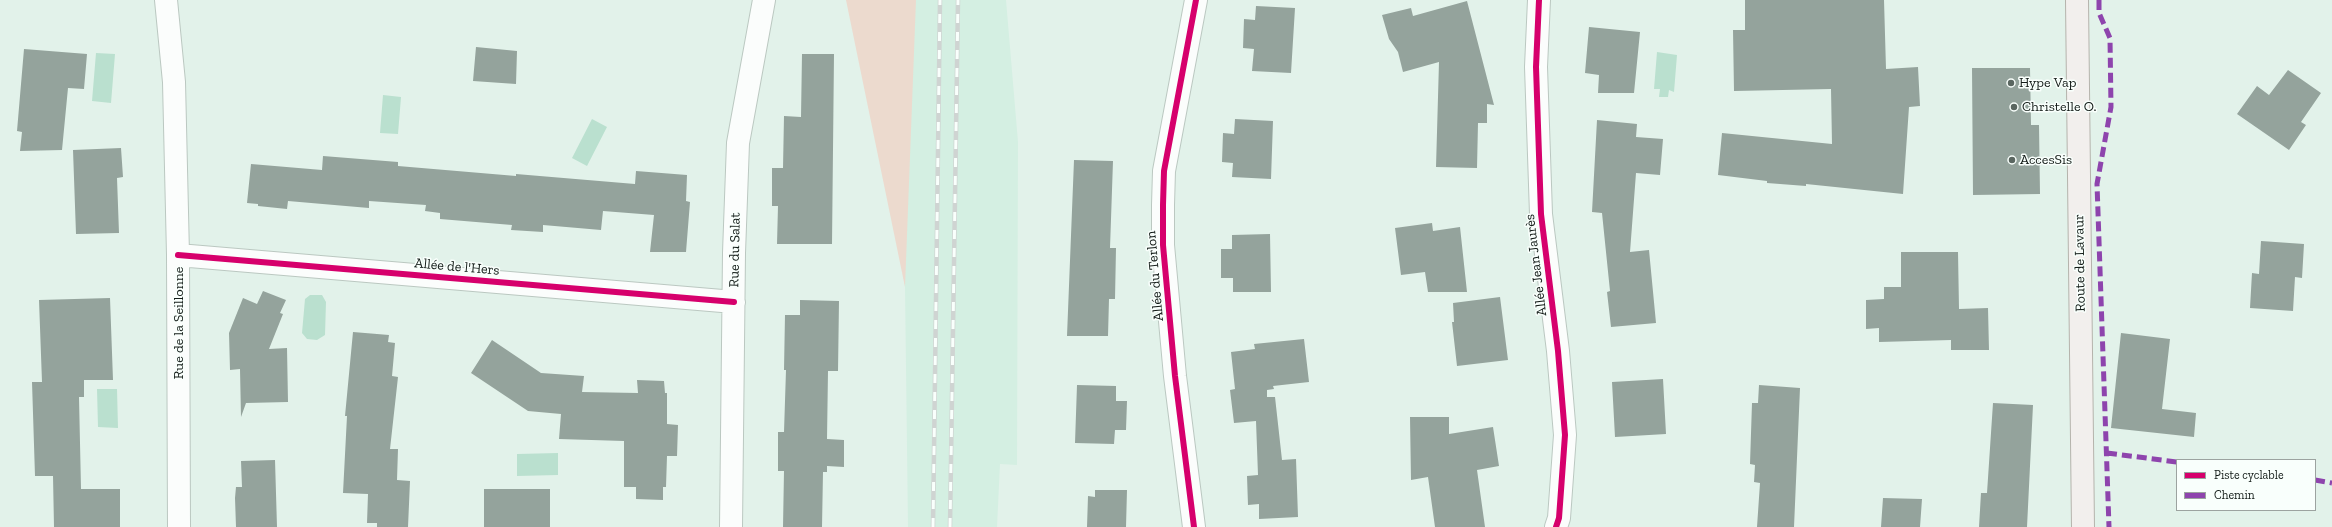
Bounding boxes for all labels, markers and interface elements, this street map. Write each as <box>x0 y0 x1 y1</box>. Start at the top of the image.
place label: Hype Vap <box>2019 75 2076 91</box>
marker: Hype Vap <box>2006 78 2016 88</box>
place label: Christelle O. <box>2022 99 2097 115</box>
marker: Christelle O. <box>2009 102 2019 112</box>
place label: AccesSis <box>2020 152 2072 168</box>
marker: AccesSis <box>2007 155 2017 165</box>
street label: Rue du Salat <box>726 212 744 288</box>
street label: Allée Jean Jaurès <box>1521 213 1551 317</box>
street label: Route de Lavaur <box>2071 214 2089 312</box>
street label: Allée du Terlon <box>1143 230 1167 322</box>
street label: Allée de l'Hers <box>414 255 500 279</box>
street label: Rue de la Seillonne <box>171 267 187 379</box>
legend <box>2176 459 2316 511</box>
text: Piste cyclable <box>2214 468 2284 482</box>
text: Chemin <box>2214 488 2255 502</box>

